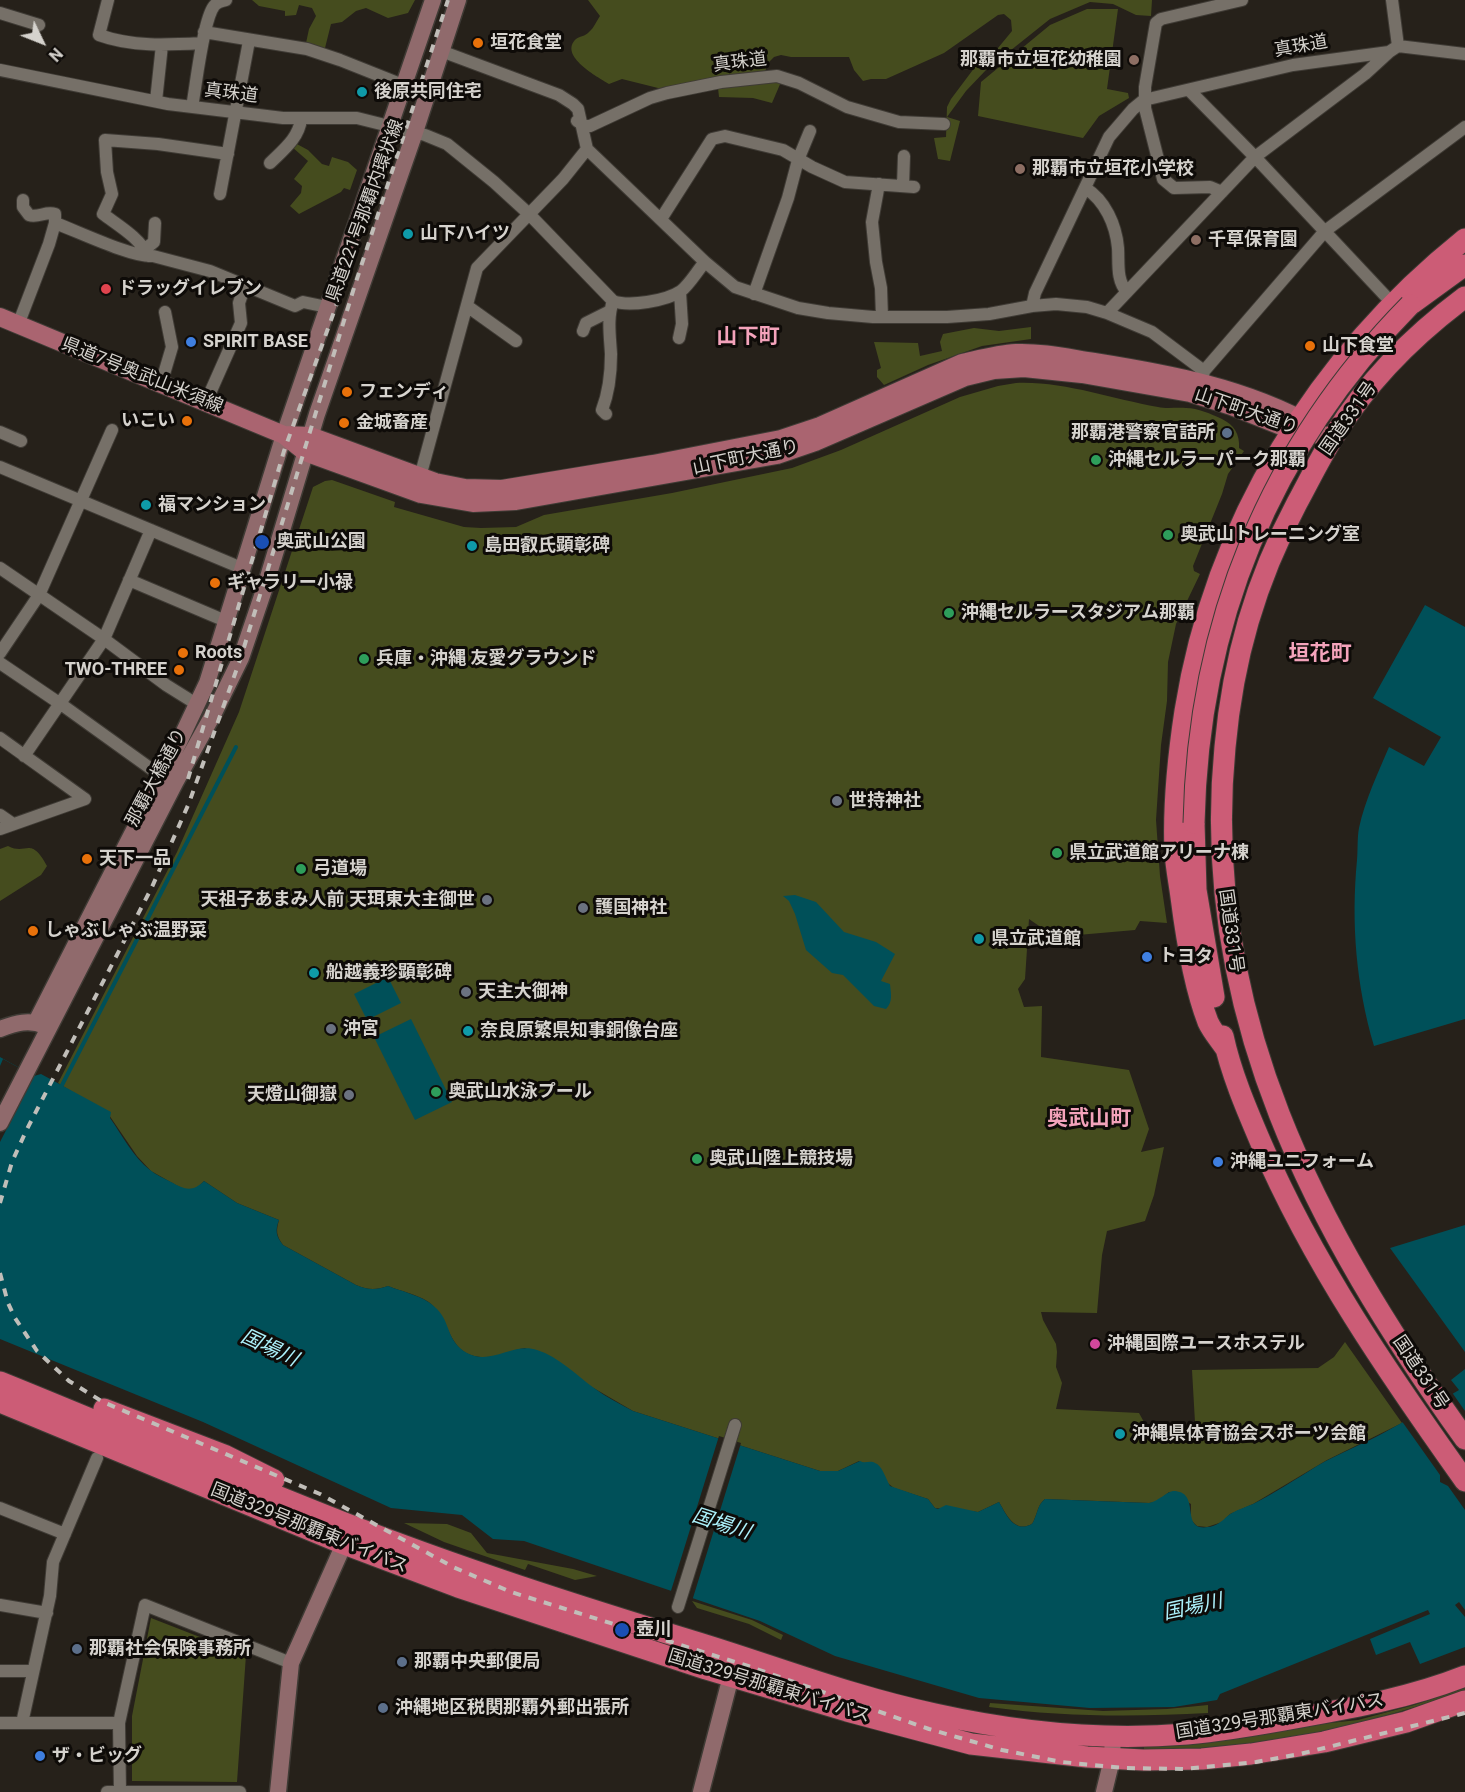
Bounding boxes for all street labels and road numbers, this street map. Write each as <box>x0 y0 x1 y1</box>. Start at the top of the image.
street label: 真珠道 <box>1273 32 1329 62</box>
street label: 真珠道 <box>712 49 768 77</box>
street label: 真珠道 <box>203 80 259 108</box>
street label: 県道221号那覇内環状線 <box>323 117 409 305</box>
street label: 県道7号奥武山米須線 <box>58 334 226 418</box>
street label: 国道331号 <box>1316 378 1382 460</box>
street label: 山下町大通り <box>1191 384 1301 440</box>
street label: 山下町大通り <box>691 436 801 480</box>
street label: 那覇大橋通り <box>122 725 192 831</box>
street label: 国道331号 <box>1213 888 1247 974</box>
street label: 国道331号 <box>1387 1332 1453 1414</box>
street label: 国道329号那覇東バイパス <box>207 1480 411 1578</box>
street label: 国道329号那覇東バイパス <box>665 1646 873 1728</box>
street label: 国道329号那覇東バイパス <box>1174 1690 1386 1744</box>

